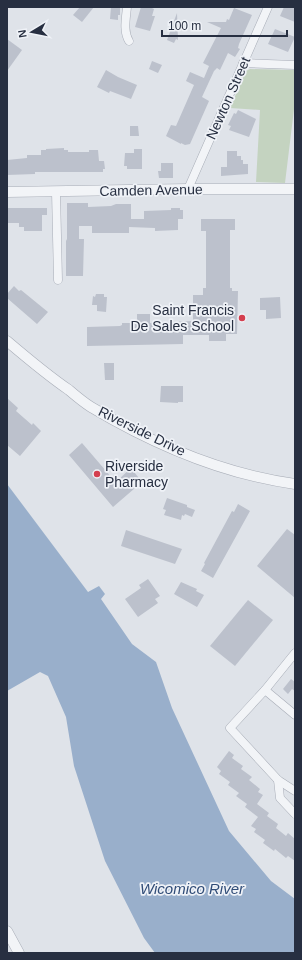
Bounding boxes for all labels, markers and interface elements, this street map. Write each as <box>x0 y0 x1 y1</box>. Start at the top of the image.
north arrow <box>12 12 52 52</box>
scale bar <box>162 12 287 38</box>
text: 100 m <box>168 19 201 33</box>
text: N <box>16 29 29 39</box>
street label: Newton Street <box>203 54 253 142</box>
street label: Camden Avenue <box>99 181 203 199</box>
place label: Saint Francis De Sales School <box>130 302 234 334</box>
marker: Saint Francis De Sales School <box>237 313 247 323</box>
street label: Riverside Drive <box>96 403 188 459</box>
place label: Riverside Pharmacy <box>105 458 168 490</box>
marker: Riverside Pharmacy <box>92 469 102 479</box>
water label: Wicomico River <box>140 880 245 897</box>

